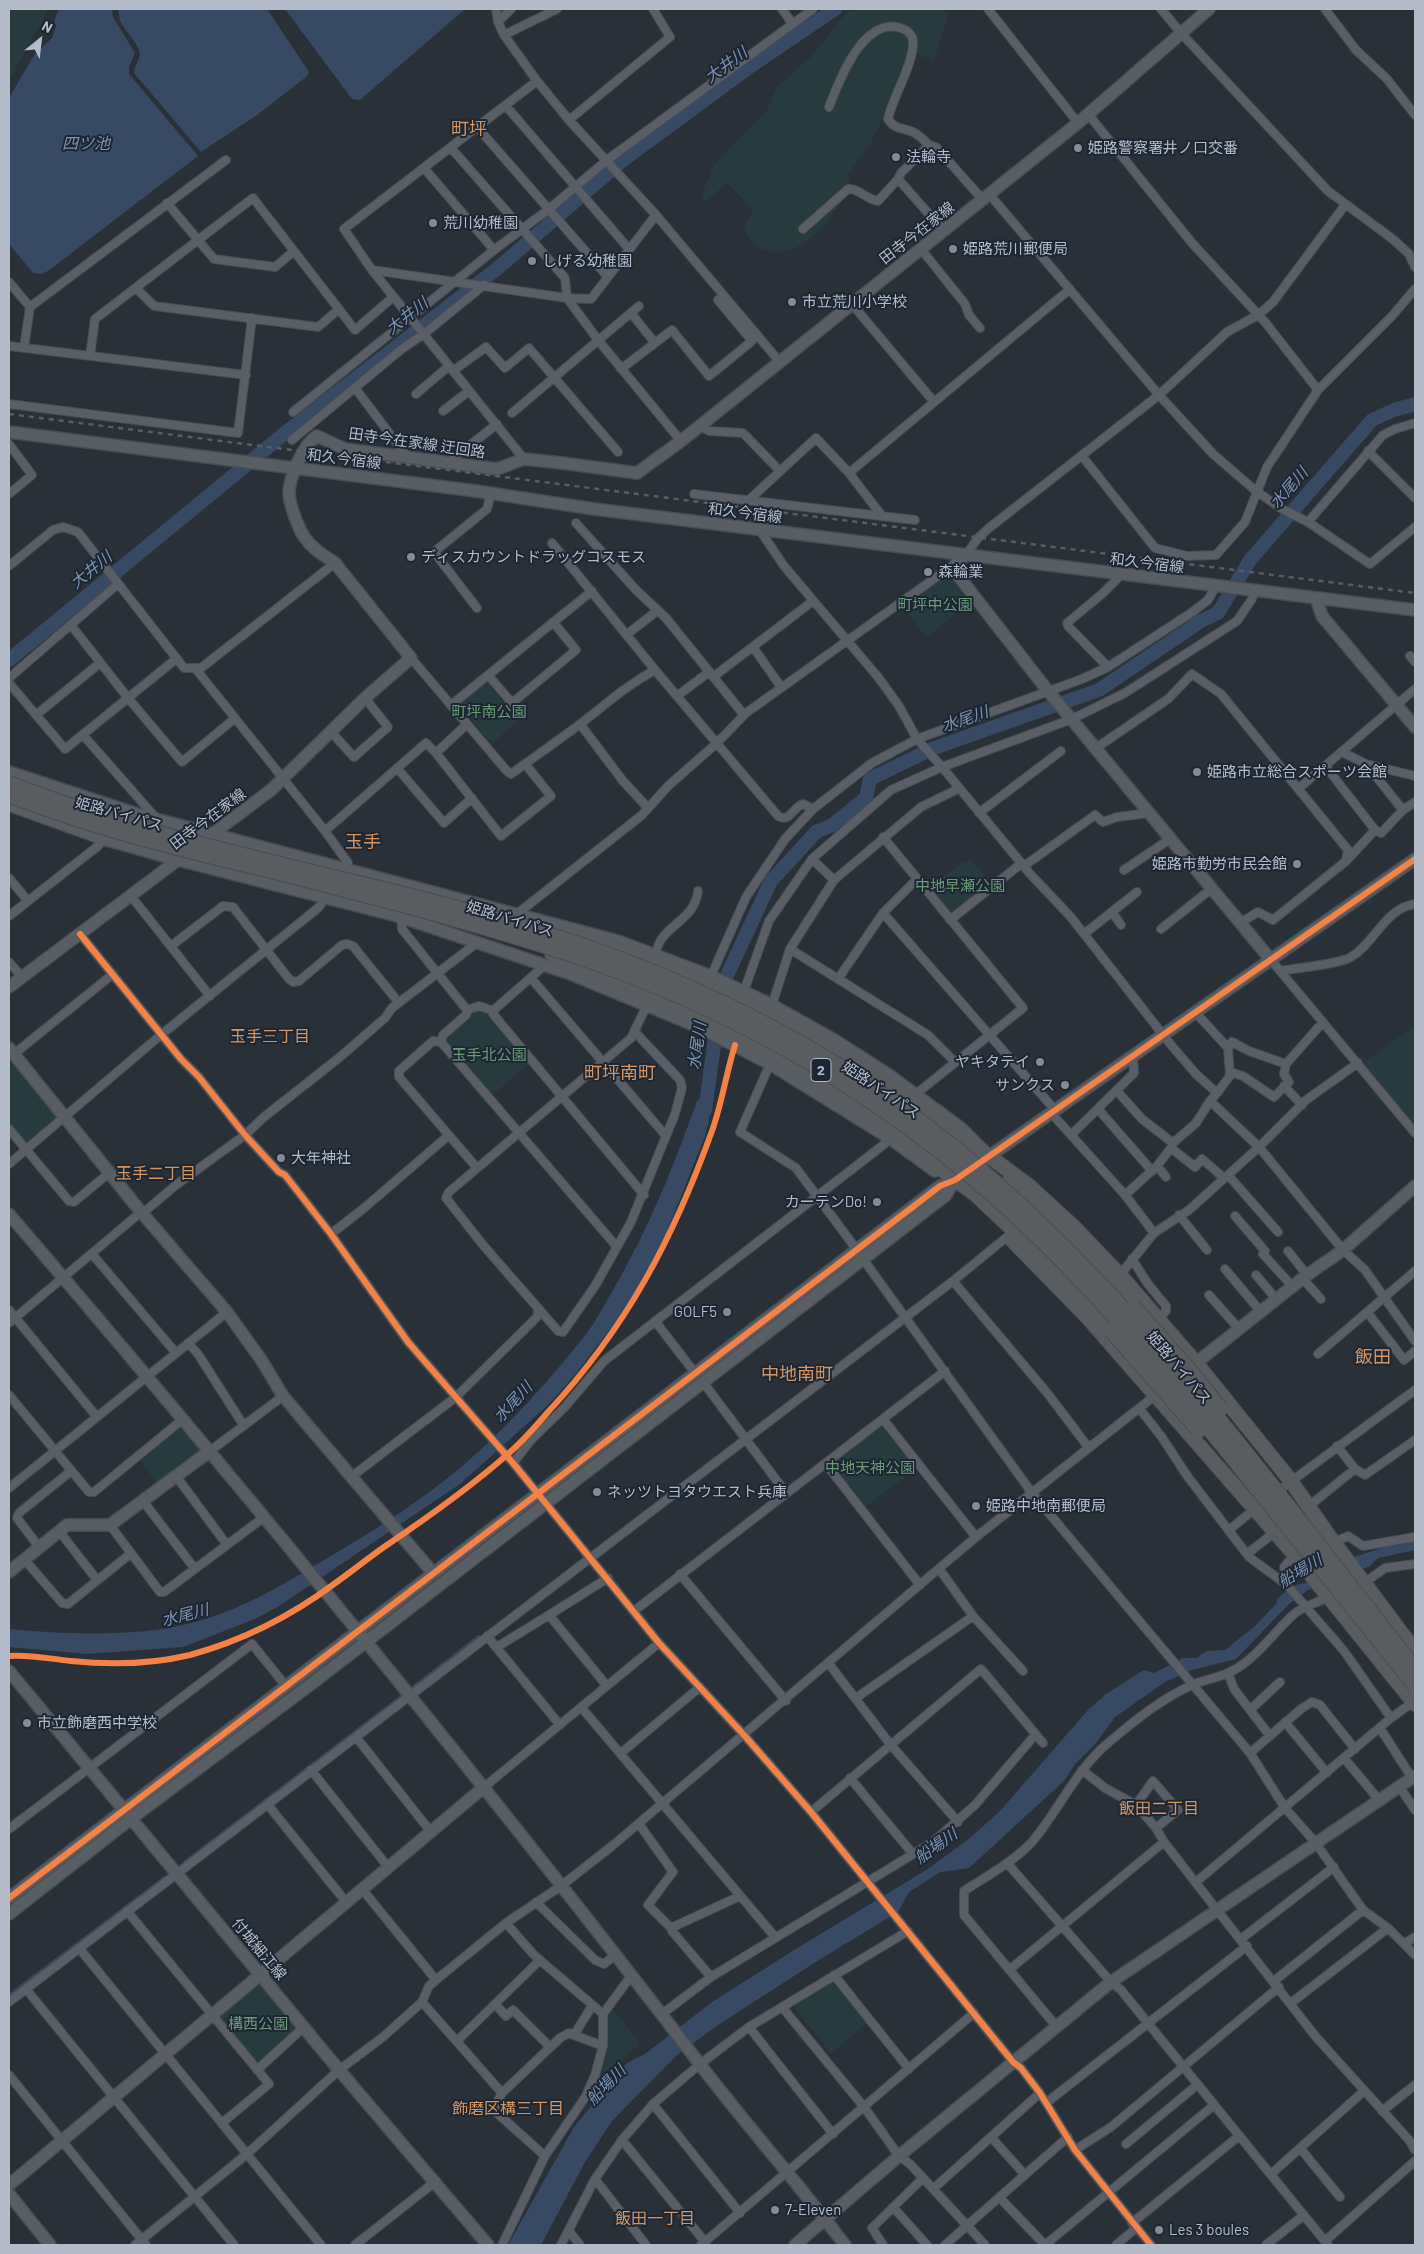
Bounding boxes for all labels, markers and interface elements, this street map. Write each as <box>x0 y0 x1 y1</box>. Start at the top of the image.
north arrow <box>15 15 65 65</box>
text: N <box>39 17 56 36</box>
water label: 大井川 <box>701 43 751 87</box>
district label: 町坪 <box>451 118 487 140</box>
water label: 四ツ池 <box>62 134 110 154</box>
place label: 姫路警察署井ノ口交番 <box>1088 139 1238 157</box>
marker: 姫路警察署井ノ口交番 <box>1072 142 1084 154</box>
place label: 法輪寺 <box>906 148 951 166</box>
marker: 法輪寺 <box>890 151 902 163</box>
street label: 田寺今在家線 <box>876 198 958 268</box>
place label: 荒川幼稚園 <box>443 214 518 232</box>
marker: 荒川幼稚園 <box>427 217 439 229</box>
place label: 姫路荒川郵便局 <box>963 240 1068 258</box>
marker: 姫路荒川郵便局 <box>947 243 959 255</box>
place label: しげる幼稚園 <box>542 252 632 270</box>
marker: しげる幼稚園 <box>526 255 538 267</box>
place label: 市立荒川小学校 <box>802 293 907 311</box>
water label: 大井川 <box>382 294 432 338</box>
marker: 市立荒川小学校 <box>786 296 798 308</box>
street label: 田寺今在家線 迂回路 <box>347 424 487 462</box>
street label: 和久今宿線 <box>306 445 382 473</box>
water label: 水尾川 <box>1266 464 1312 512</box>
street label: 和久今宿線 <box>707 499 783 527</box>
water label: 大井川 <box>66 547 116 593</box>
place label: ディスカウントドラッグコスモス <box>421 548 646 566</box>
street label: 和久今宿線 <box>1109 549 1185 577</box>
marker: ディスカウントドラッグコスモス <box>405 551 417 563</box>
place label: 森輪業 <box>938 563 983 581</box>
marker: 森輪業 <box>922 566 934 578</box>
park label: 町坪中公園 <box>898 596 972 614</box>
water label: 水尾川 <box>939 702 991 736</box>
park label: 町坪南公園 <box>452 703 526 721</box>
place label: 姫路市立総合スポーツ会館 <box>1207 763 1387 781</box>
marker: 姫路市立総合スポーツ会館 <box>1191 766 1203 778</box>
street label: 田寺今在家線 <box>167 785 249 853</box>
street label: 姫路バイパス <box>73 793 165 835</box>
district label: 玉手 <box>345 831 381 853</box>
place label: 姫路市勤労市民会館 <box>1152 855 1287 873</box>
marker: 姫路市勤労市民会館 <box>1291 858 1303 870</box>
park label: 中地早瀬公園 <box>915 877 1005 895</box>
street label: 姫路バイパス <box>464 897 556 941</box>
water label: 水尾川 <box>684 1021 710 1071</box>
district label: 玉手三丁目 <box>230 1027 310 1047</box>
park label: 玉手北公園 <box>452 1046 526 1064</box>
place label: ヤキタテイ <box>955 1053 1030 1071</box>
marker: ヤキタテイ <box>1034 1056 1046 1068</box>
street label: 姫路バイパス <box>839 1057 923 1123</box>
road number: 2 <box>811 1058 831 1082</box>
district label: 町坪南町 <box>584 1062 656 1084</box>
place label: サンクス <box>995 1076 1055 1094</box>
marker: サンクス <box>1059 1079 1071 1091</box>
place label: 大年神社 <box>291 1149 351 1167</box>
marker: 大年神社 <box>275 1152 287 1164</box>
district label: 玉手二丁目 <box>116 1164 196 1184</box>
place label: カーテンDo! <box>785 1193 867 1211</box>
marker: カーテンDo! <box>871 1196 883 1208</box>
place label: GOLF5 <box>674 1303 717 1321</box>
marker: GOLF5 <box>721 1306 733 1318</box>
street label: 姫路バイパス <box>1143 1328 1215 1408</box>
district label: 飯田 <box>1355 1346 1391 1368</box>
district label: 中地南町 <box>761 1363 833 1385</box>
water label: 水尾川 <box>490 1378 536 1426</box>
park label: 中地天神公園 <box>825 1459 915 1477</box>
place label: ネッツトヨタウエスト兵庫 <box>607 1483 787 1501</box>
marker: ネッツトヨタウエスト兵庫 <box>591 1486 603 1498</box>
place label: 姫路中地南郵便局 <box>986 1497 1106 1515</box>
marker: 姫路中地南郵便局 <box>970 1500 982 1512</box>
water label: 船場川 <box>1274 1550 1326 1592</box>
water label: 水尾川 <box>159 1600 211 1630</box>
place label: 市立飾磨西中学校 <box>37 1714 157 1732</box>
marker: 市立飾磨西中学校 <box>21 1717 33 1729</box>
district label: 飯田二丁目 <box>1119 1799 1199 1819</box>
water label: 船場川 <box>911 1824 961 1868</box>
street label: 付城細江線 <box>228 1914 290 1984</box>
park label: 構西公園 <box>228 2015 288 2033</box>
water label: 船場川 <box>582 2061 630 2109</box>
district label: 飾磨区構三丁目 <box>452 2099 564 2119</box>
place label: 7-Eleven <box>785 2201 841 2219</box>
marker: 7-Eleven <box>769 2204 781 2216</box>
district label: 飯田一丁目 <box>615 2209 695 2229</box>
place label: Les 3 boules <box>1169 2221 1249 2239</box>
marker: Les 3 boules <box>1153 2224 1165 2236</box>

